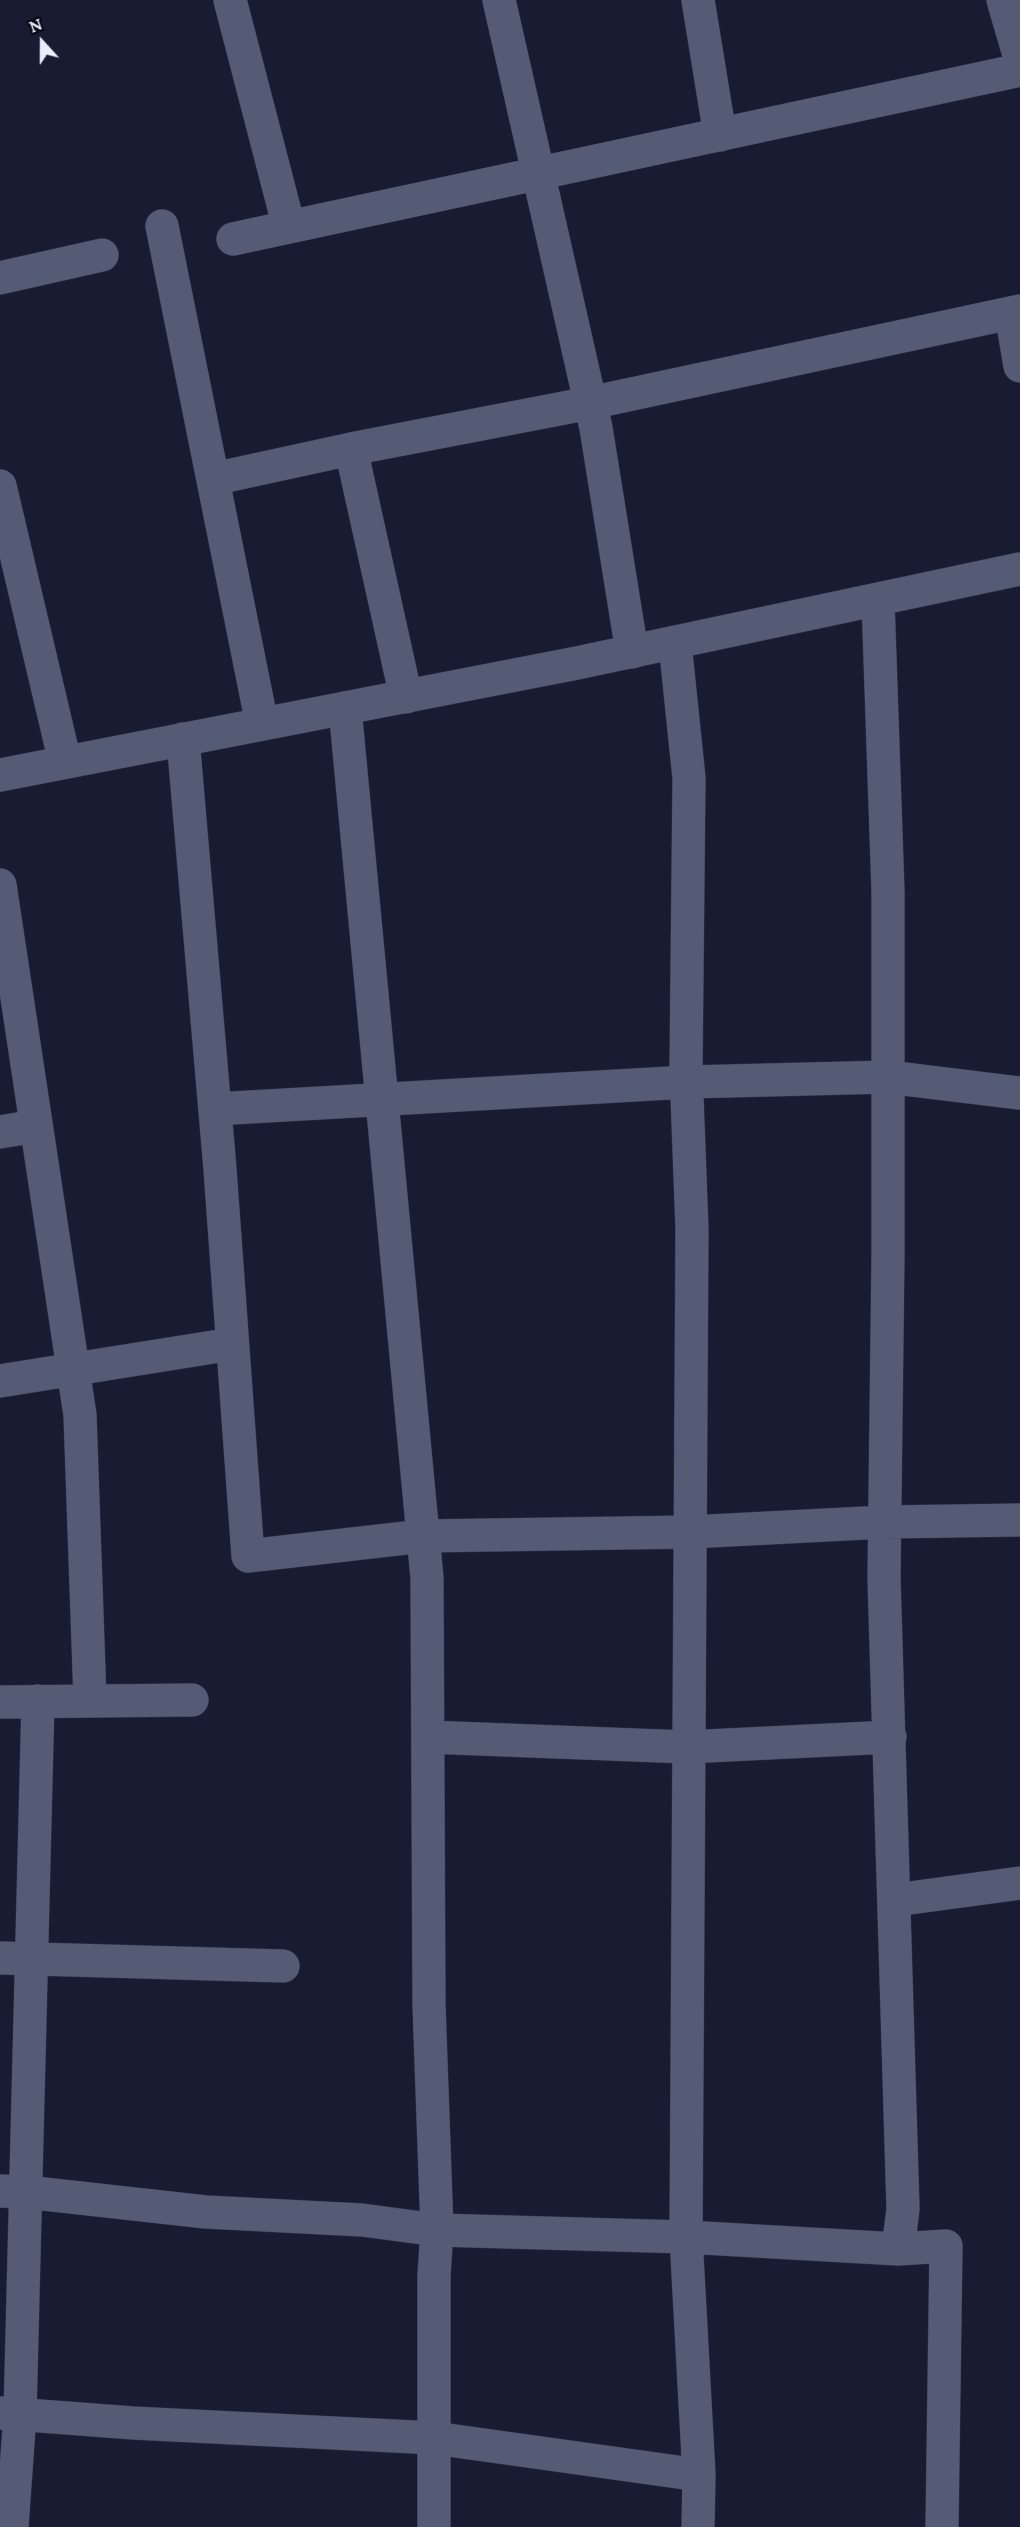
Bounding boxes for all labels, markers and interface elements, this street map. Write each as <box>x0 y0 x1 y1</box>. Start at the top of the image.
north arrow <box>12 12 72 72</box>
text: N <box>26 14 45 37</box>

